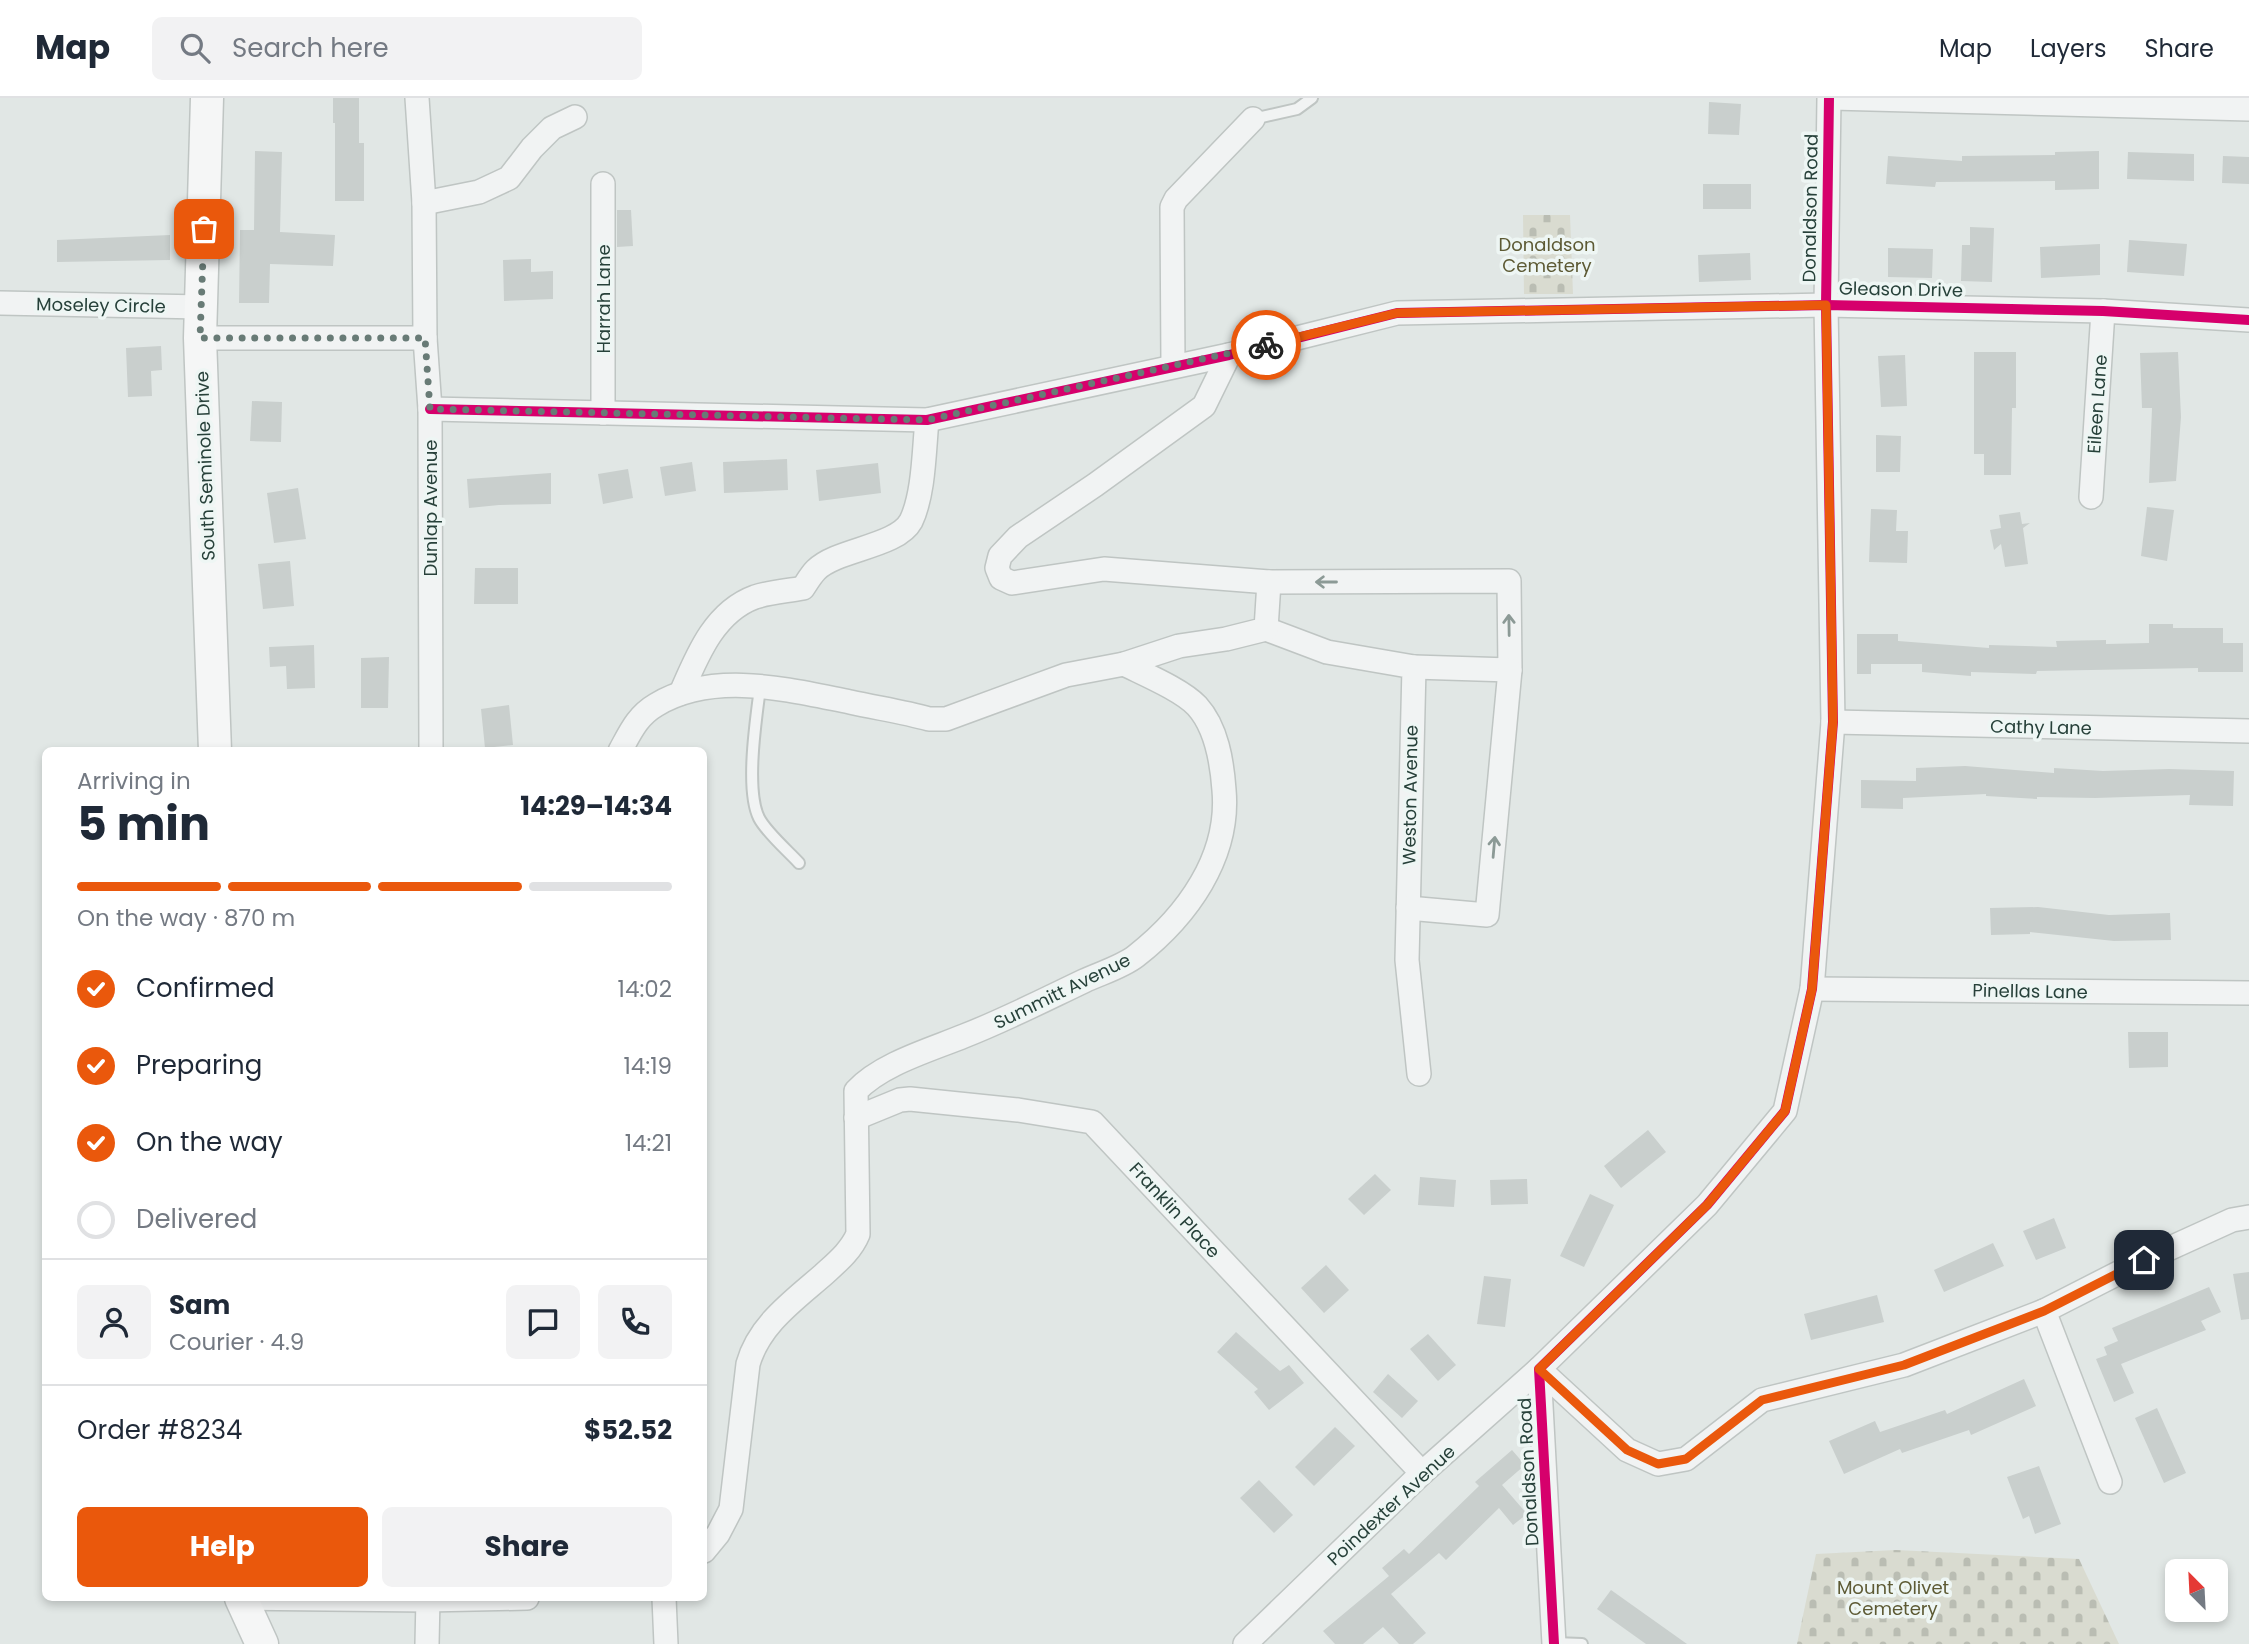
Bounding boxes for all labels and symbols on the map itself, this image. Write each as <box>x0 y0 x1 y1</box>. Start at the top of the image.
street label: Donaldson Road <box>1796 134 1824 282</box>
pin <box>174 199 234 259</box>
park label: Donaldson Cemetery <box>1499 232 1595 278</box>
street label: Harrah Lane <box>591 244 616 354</box>
street label: Gleason Drive <box>1839 275 1963 303</box>
street label: Moseley Circle <box>36 291 166 319</box>
courier <box>1231 310 1301 380</box>
street label: Eileen Lane <box>2081 354 2113 454</box>
street label: South Seminole Drive <box>189 371 221 561</box>
street label: Dunlap Avenue <box>418 440 443 576</box>
one-way arrow <box>1314 575 1337 589</box>
one-way arrow <box>1502 614 1516 637</box>
street label: Cathy Lane <box>1990 714 2092 740</box>
street label: Weston Avenue <box>1396 725 1424 865</box>
one-way arrow <box>1487 836 1500 859</box>
street label: Summitt Avenue <box>990 947 1134 1035</box>
street label: Pinellas Lane <box>1972 977 2088 1005</box>
street label: Franklin Place <box>1124 1156 1226 1264</box>
pin <box>2114 1230 2174 1290</box>
street label: Donaldson Road <box>1512 1397 1544 1547</box>
street label: Poindexter Avenue <box>1322 1439 1460 1571</box>
north arrow <box>2165 1559 2228 1622</box>
park label: Mount Olivet Cemetery <box>1837 1575 1949 1621</box>

